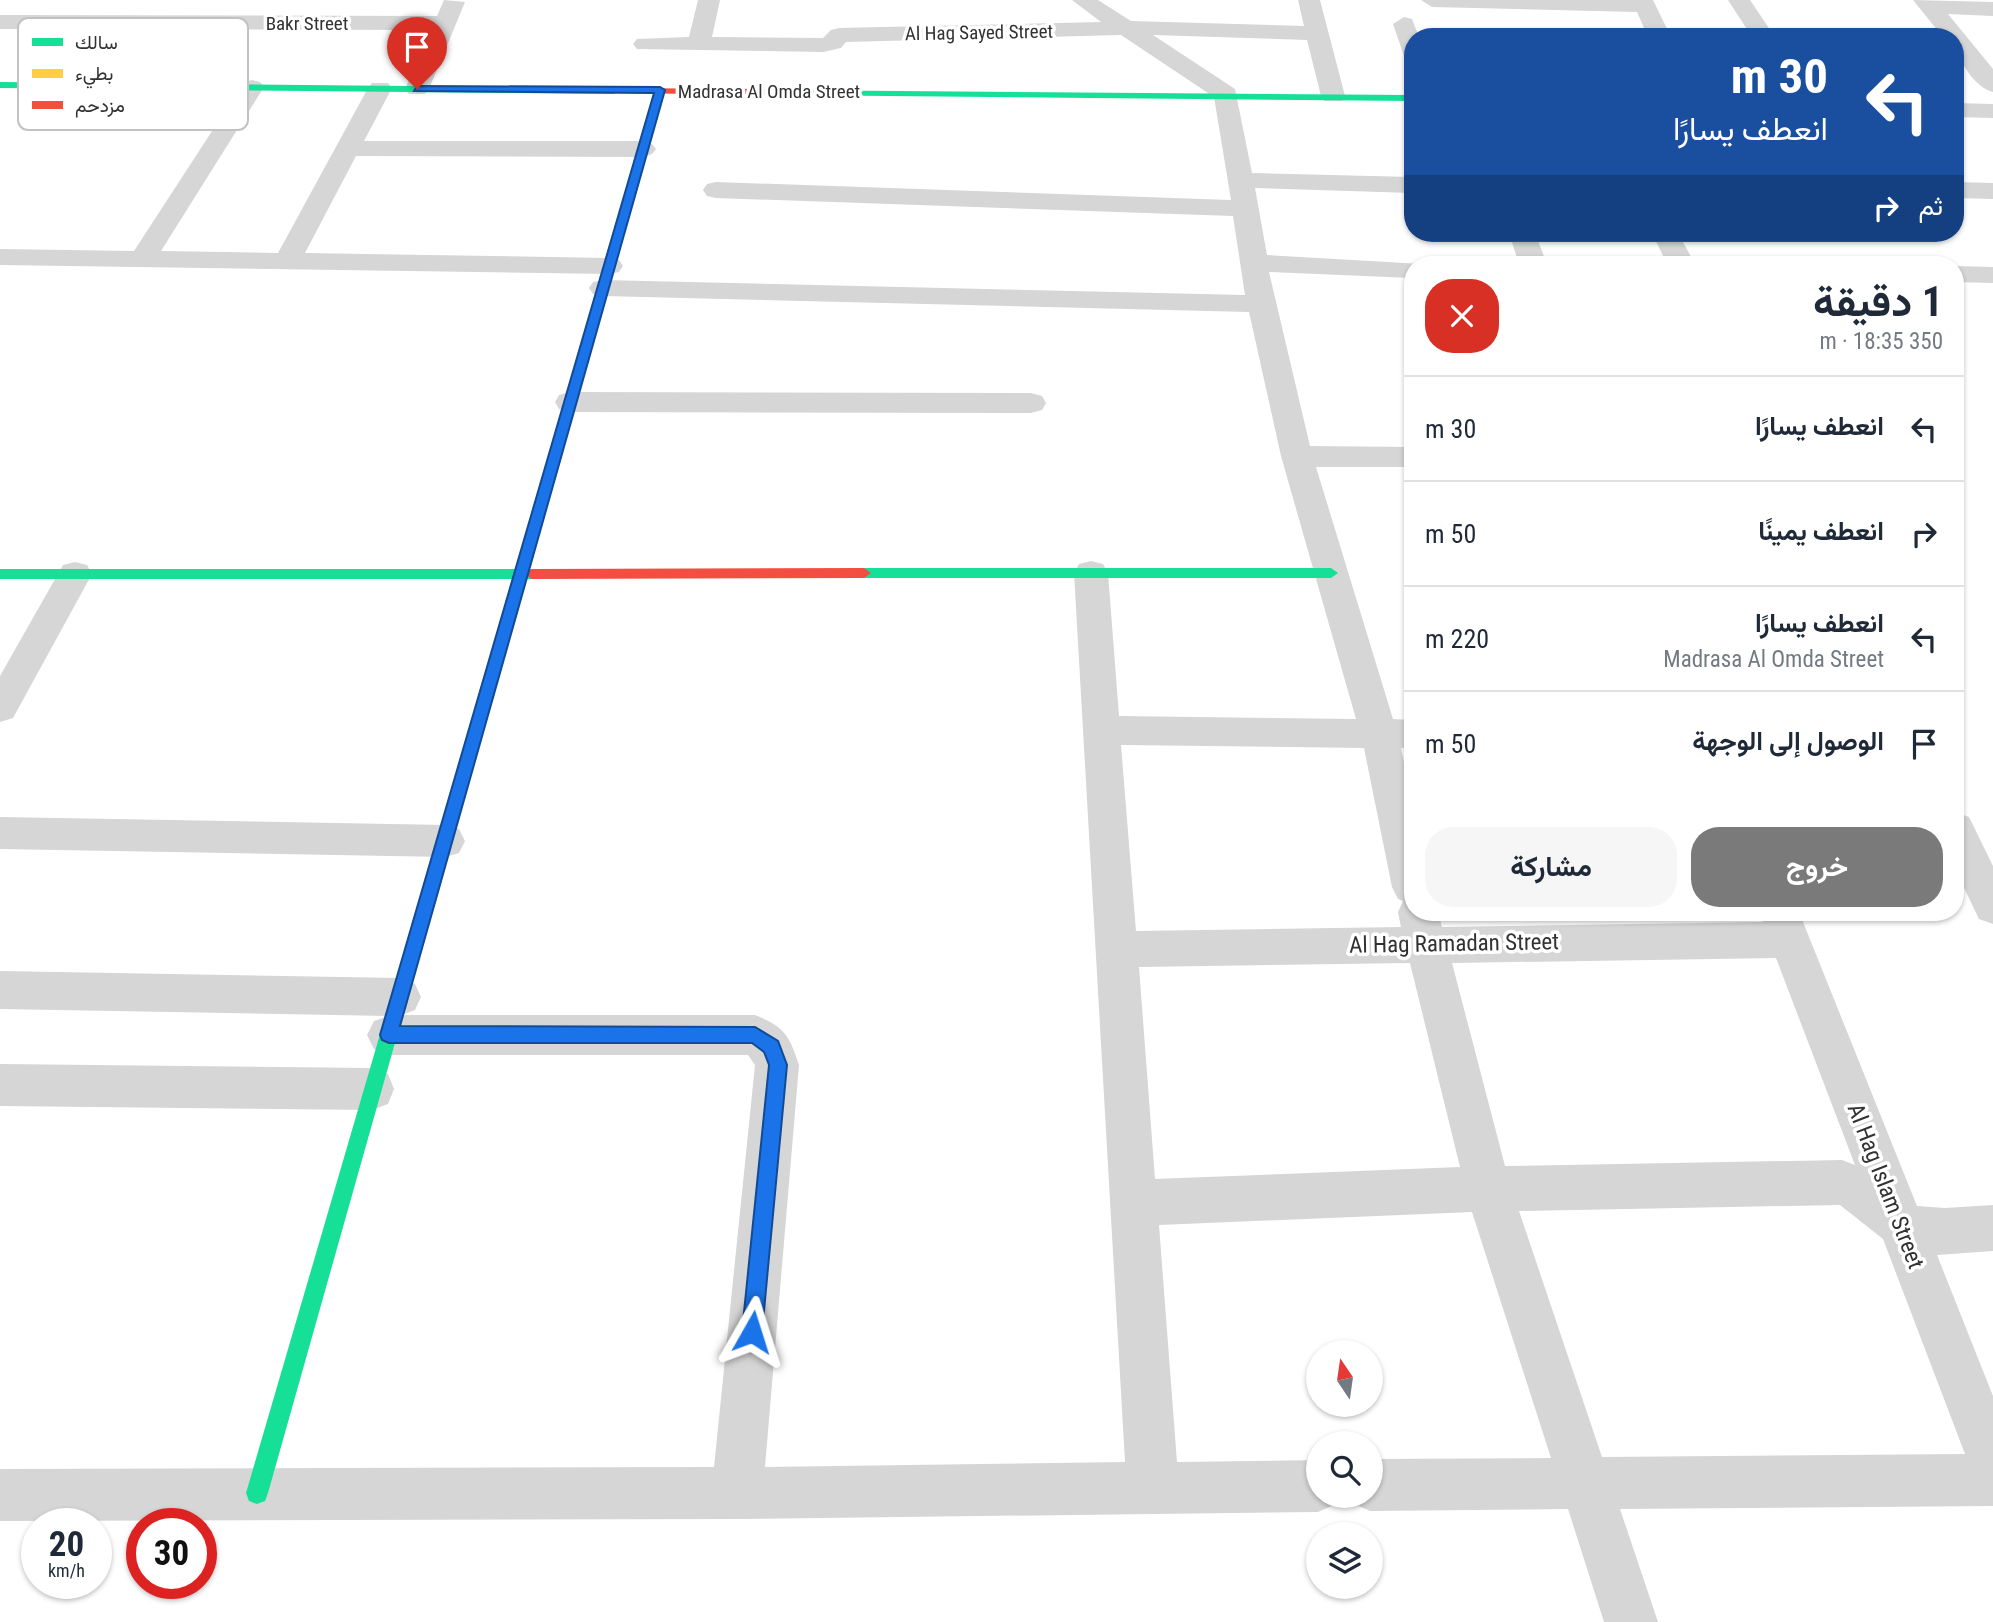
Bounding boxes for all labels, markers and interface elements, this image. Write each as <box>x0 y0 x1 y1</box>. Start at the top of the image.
street label: Bakr Street <box>266 12 348 35</box>
pin <box>387 17 447 89</box>
legend <box>18 18 248 130</box>
street label: Al Hag Sayed Street <box>905 20 1053 45</box>
icon: arrive <box>398 28 436 66</box>
text: سالك <box>75 31 118 54</box>
text: 30 m <box>1731 48 1828 105</box>
icon: left <box>1852 56 1943 147</box>
text: بطيء <box>75 62 113 89</box>
street label: Madrasa Al Omda Street <box>678 80 860 103</box>
text: مزدحم <box>75 94 125 118</box>
text: انعطف يسارًا <box>1673 110 1828 148</box>
icon: right <box>1867 189 1905 227</box>
text: ثم <box>1919 191 1943 221</box>
text: 1 دقيقة <box>1813 277 1943 326</box>
button: close <box>1425 279 1499 353</box>
text: 350 m · 18:35 <box>1819 328 1943 355</box>
icon: left <box>1905 410 1943 448</box>
text: انعطف يسارًا <box>1755 411 1884 441</box>
text: 30 m <box>1425 414 1476 444</box>
icon: right <box>1905 515 1943 553</box>
text: انعطف يمينًا <box>1758 516 1884 546</box>
text: 50 m <box>1425 519 1476 549</box>
text: انعطف يسارًا <box>1755 608 1884 638</box>
icon: left <box>1905 620 1943 658</box>
text: 220 m <box>1425 624 1489 654</box>
text: Madrasa Al Omda Street <box>1663 646 1884 673</box>
icon: arrive <box>1905 725 1943 763</box>
text: الوصول إلى الوجهة <box>1692 726 1884 756</box>
text: 50 m <box>1425 729 1476 759</box>
button: مشاركة <box>1425 827 1677 907</box>
button: خروج <box>1691 827 1943 907</box>
street label: Al Hag Ramadan Street <box>1349 928 1559 959</box>
street label: Al Hag Islam Street <box>1842 1100 1929 1273</box>
position arrow <box>715 1295 789 1369</box>
north arrow <box>1306 1340 1382 1418</box>
map controls <box>1306 1340 1383 1599</box>
button: search <box>1306 1431 1383 1508</box>
speed limit sign: 30 <box>126 1508 217 1599</box>
button: layers <box>1306 1522 1383 1599</box>
text: 20 <box>49 1524 84 1565</box>
text: km/h <box>48 1560 85 1581</box>

